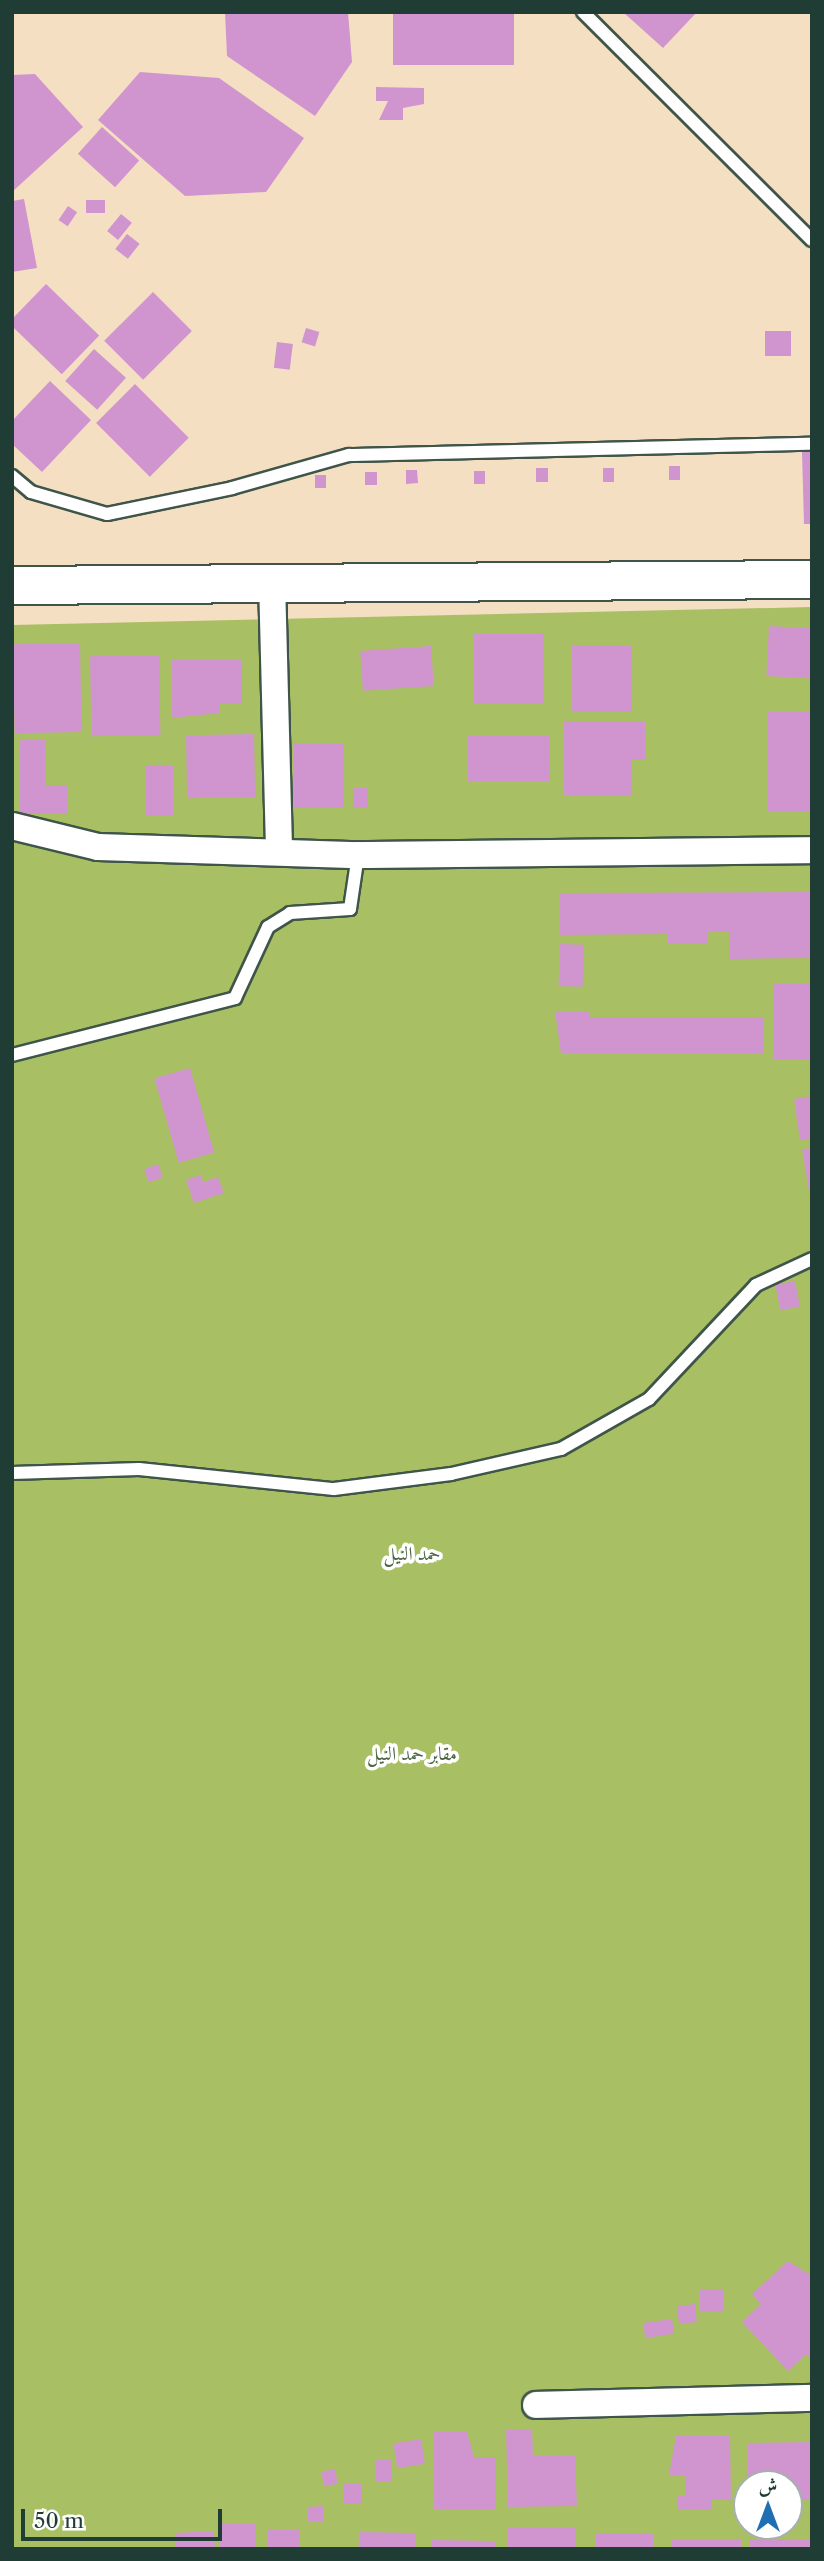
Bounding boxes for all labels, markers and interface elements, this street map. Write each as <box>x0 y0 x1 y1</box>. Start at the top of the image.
park label: حمد النيل <box>384 1543 440 1565</box>
park label: مقابر حمد النيل <box>367 1743 457 1765</box>
north arrow <box>733 2470 803 2540</box>
text: ش <box>759 2474 777 2497</box>
scale bar <box>24 2494 226 2538</box>
text: 50 m <box>34 2508 84 2533</box>

